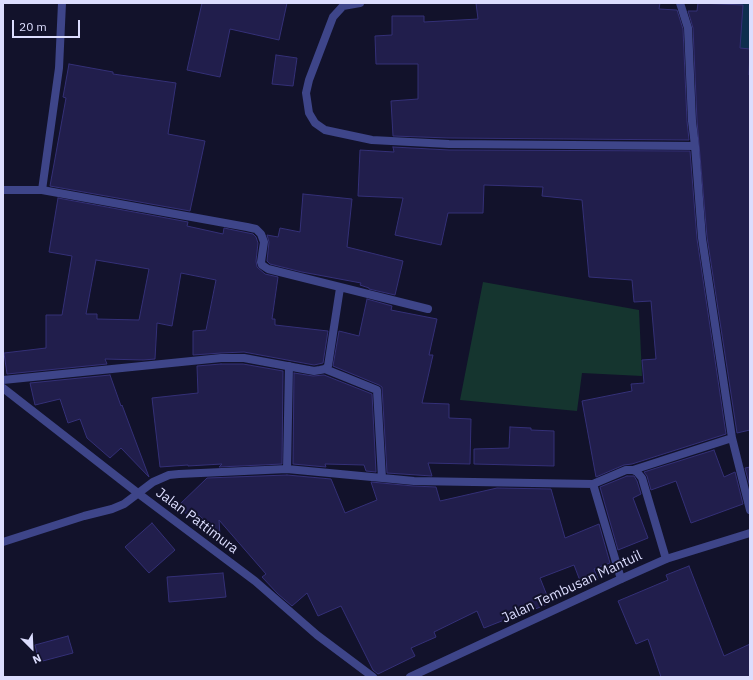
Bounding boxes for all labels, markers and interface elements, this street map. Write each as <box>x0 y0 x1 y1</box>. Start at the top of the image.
scale bar <box>14 12 82 38</box>
text: 20 m <box>19 19 47 34</box>
street label: Jalan Pattimura <box>152 485 242 557</box>
street label: Jalan Tembusan Mantuil <box>499 547 645 627</box>
north arrow <box>12 628 52 668</box>
text: N <box>30 651 43 667</box>

